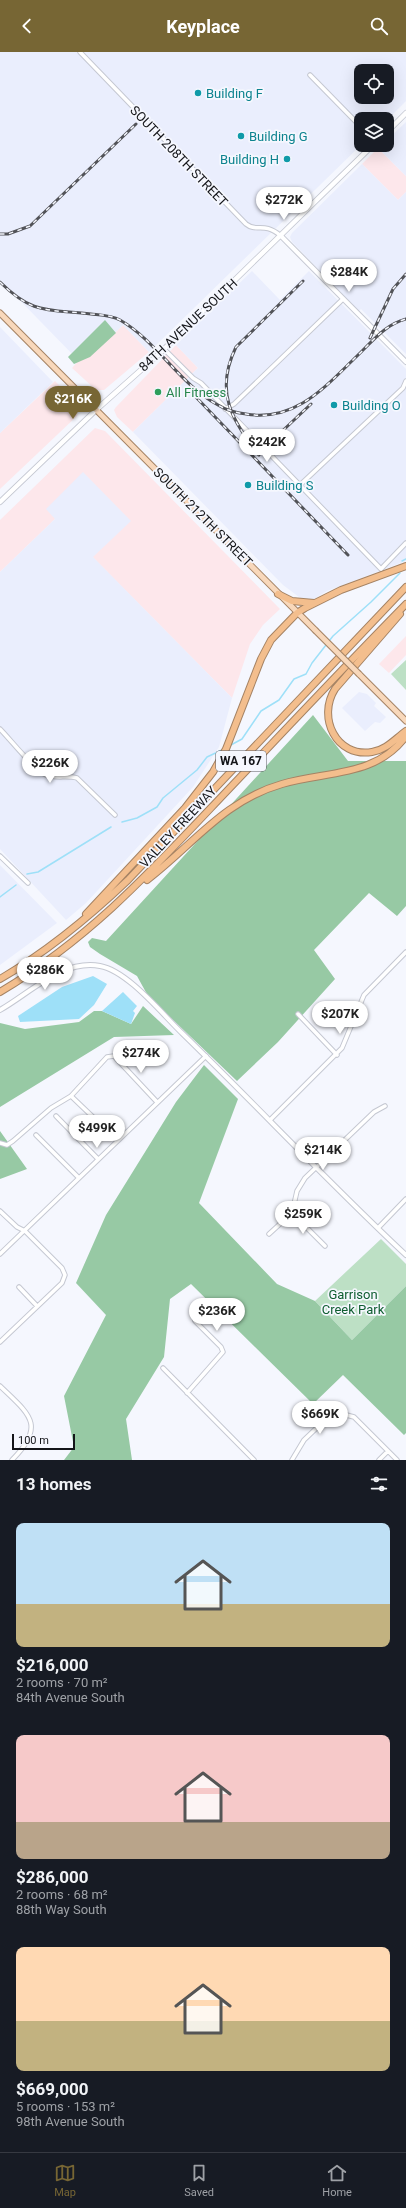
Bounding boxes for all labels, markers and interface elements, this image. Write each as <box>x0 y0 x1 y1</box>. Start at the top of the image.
icon: back <box>16 15 38 37</box>
icon: search <box>368 15 390 37</box>
text: Keyplace <box>166 16 240 37</box>
map controls <box>354 64 394 152</box>
button: locate <box>354 64 394 104</box>
place label: Building F <box>206 86 263 101</box>
marker: Building F <box>193 88 203 98</box>
street label: SOUTH 208TH STREET <box>127 103 231 209</box>
button: layers <box>354 112 394 152</box>
place label: Building G <box>249 129 308 144</box>
marker: Building G <box>236 131 246 141</box>
place label: Building H <box>220 152 279 167</box>
marker: Building H <box>282 154 292 164</box>
pin: $272K <box>256 187 312 221</box>
text: $272K <box>265 192 303 207</box>
pin: $284K <box>321 259 377 293</box>
text: $284K <box>330 264 368 279</box>
street label: 84TH AVENUE SOUTH <box>136 276 240 374</box>
place label: All Fitness <box>166 385 226 400</box>
pin: $216K <box>45 386 101 420</box>
marker: All Fitness <box>153 387 163 397</box>
text: $216K <box>54 391 92 406</box>
place label: Building O <box>342 398 401 413</box>
marker: Building O <box>329 400 339 410</box>
pin: $242K <box>239 429 295 463</box>
text: $242K <box>248 434 286 449</box>
street label: SOUTH 212TH STREET <box>150 464 256 570</box>
place label: Building S <box>256 478 314 493</box>
marker: Building S <box>243 480 253 490</box>
pin: $226K <box>22 750 78 784</box>
road number: WA 167 <box>216 751 266 771</box>
text: $226K <box>31 755 69 770</box>
street label: VALLEY FREEWAY <box>136 783 220 871</box>
pin: $286K <box>17 957 73 991</box>
text: $286K <box>26 962 64 977</box>
pin: $207K <box>312 1001 368 1035</box>
text: $207K <box>321 1006 359 1021</box>
pin: $274K <box>113 1040 169 1074</box>
text: $274K <box>122 1045 160 1060</box>
pin: $499K <box>69 1115 125 1149</box>
text: $499K <box>78 1120 116 1135</box>
pin: $214K <box>295 1137 351 1171</box>
text: $214K <box>304 1142 342 1157</box>
pin: $259K <box>275 1201 331 1235</box>
text: $259K <box>284 1206 322 1221</box>
park label: Garrison Creek Park <box>322 1287 385 1317</box>
pin: $236K <box>189 1298 245 1332</box>
text: $236K <box>198 1303 236 1318</box>
pin: $669K <box>292 1401 348 1435</box>
text: $669K <box>301 1406 339 1421</box>
scale bar <box>12 1432 75 1451</box>
text: 100 m <box>18 1434 49 1447</box>
icon: filters <box>368 1473 390 1495</box>
text: 13 homes <box>16 1474 92 1494</box>
icon: home <box>167 1549 239 1621</box>
text: $216,000 <box>16 1655 88 1675</box>
text: 2 rooms · 70 m² <box>16 1675 108 1690</box>
text: 84th Avenue South <box>16 1690 125 1705</box>
icon: home <box>167 1761 239 1833</box>
text: $286,000 <box>16 1867 88 1887</box>
text: 2 rooms · 68 m² <box>16 1887 108 1902</box>
text: 88th Way South <box>16 1902 107 1917</box>
icon: home <box>167 1973 239 2045</box>
text: $669,000 <box>16 2079 88 2099</box>
text: 5 rooms · 153 m² <box>16 2099 115 2114</box>
text: 98th Avenue South <box>16 2114 125 2129</box>
tab: Map <box>54 2162 76 2199</box>
tab: Saved <box>184 2162 214 2199</box>
tab: Home <box>322 2162 352 2199</box>

